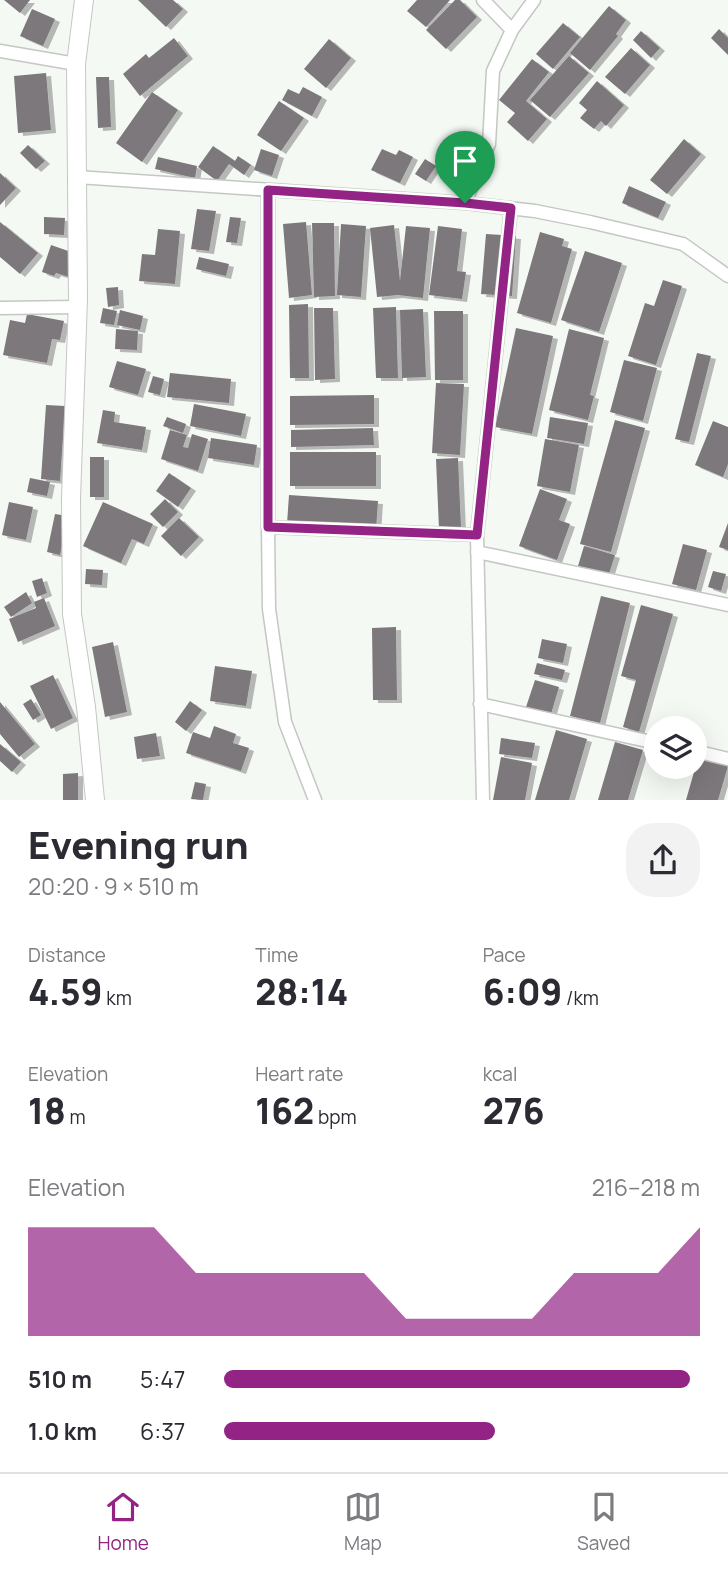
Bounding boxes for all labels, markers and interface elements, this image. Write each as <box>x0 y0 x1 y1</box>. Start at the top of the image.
pin <box>435 131 495 203</box>
icon: arrive <box>446 142 484 180</box>
map controls <box>644 716 707 779</box>
button: layers <box>644 716 707 779</box>
text: Evening run <box>28 818 249 870</box>
button: share <box>626 823 700 897</box>
text: 20:20 · 9 × 510 m <box>28 870 199 902</box>
text: Distance <box>28 942 106 968</box>
text: Time <box>255 942 298 968</box>
text: Pace <box>483 942 526 968</box>
text: 4.59 <box>28 968 102 1016</box>
text: 28:14 <box>255 968 348 1016</box>
text: 6:09 <box>483 968 562 1016</box>
text: km <box>102 985 132 1011</box>
text: /km <box>562 985 599 1011</box>
text: Elevation <box>28 1061 108 1087</box>
text: Heart rate <box>255 1061 343 1087</box>
text: kcal <box>483 1061 517 1087</box>
text: 18 <box>28 1087 66 1135</box>
text: 162 <box>255 1087 314 1135</box>
text: 276 <box>483 1087 545 1135</box>
text: m <box>66 1104 86 1130</box>
text: bpm <box>314 1104 357 1130</box>
text: Elevation <box>28 1171 125 1203</box>
text: 216–218 m <box>592 1171 700 1203</box>
text: 510 m <box>28 1363 92 1395</box>
text: 5:47 <box>140 1363 185 1395</box>
text: 1.0 km <box>28 1415 97 1447</box>
text: 6:37 <box>140 1415 185 1447</box>
tab: Home <box>98 1488 149 1556</box>
tab: Map <box>344 1488 382 1556</box>
tab: Saved <box>577 1488 630 1556</box>

